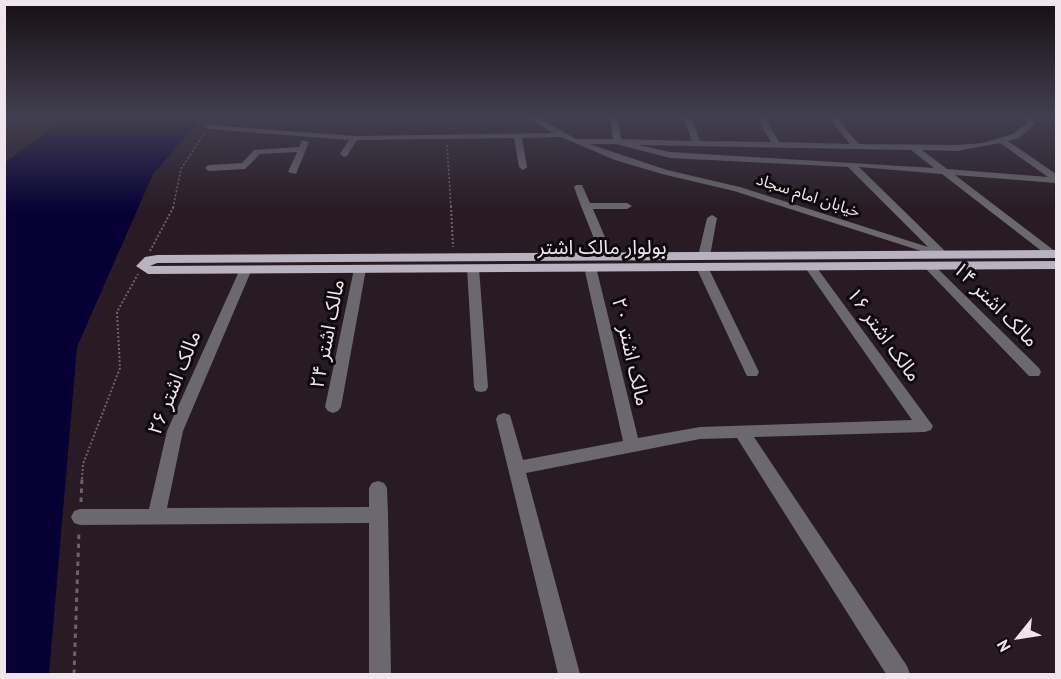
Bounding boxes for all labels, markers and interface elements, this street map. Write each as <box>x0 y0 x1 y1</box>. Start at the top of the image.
street label: خیابان امام سجاد <box>754 170 862 222</box>
street label: بولوار مالک اشتر <box>537 236 667 260</box>
street label: مالک اشتر ۱۴ <box>947 257 1043 353</box>
street label: مالک اشتر ۲۴ <box>306 278 350 390</box>
street label: مالک اشتر ۱۶ <box>841 283 925 387</box>
street label: مالک اشتر ۲۰ <box>606 296 654 408</box>
street label: مالک اشتر ۲۶ <box>143 327 207 439</box>
north arrow <box>989 607 1049 667</box>
text: N <box>992 636 1015 656</box>

